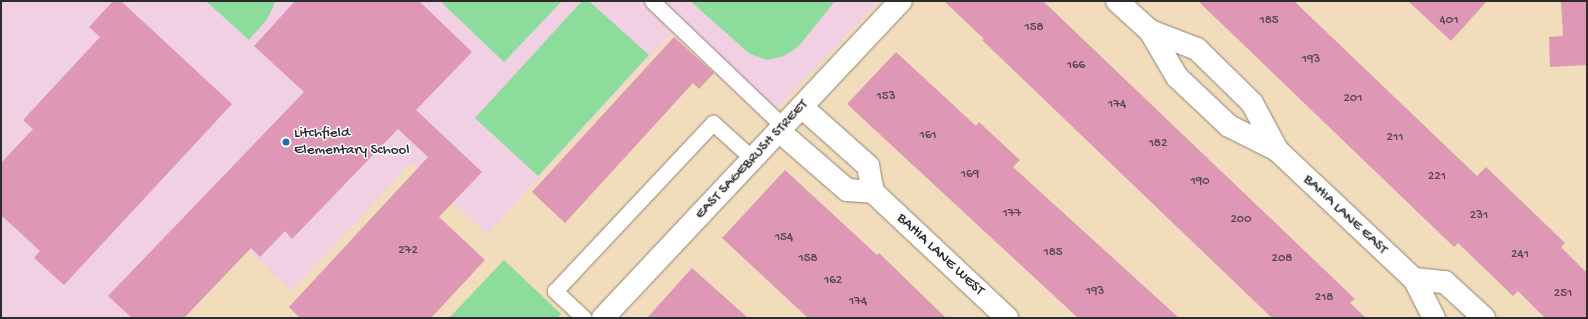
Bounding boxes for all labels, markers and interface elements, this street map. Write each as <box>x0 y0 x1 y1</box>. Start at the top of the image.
house number: 185 <box>1259 13 1279 29</box>
house number: 401 <box>1440 13 1458 29</box>
house number: 158 <box>1024 20 1044 36</box>
house number: 193 <box>1302 52 1320 68</box>
house number: 166 <box>1067 58 1085 74</box>
house number: 153 <box>877 89 895 105</box>
house number: 201 <box>1343 91 1363 107</box>
street label: EAST SAGEBRUSH STREET <box>692 96 812 224</box>
house number: 174 <box>1108 97 1126 113</box>
place label: Litchfield Elementary School <box>294 124 410 159</box>
house number: 161 <box>919 128 937 144</box>
house number: 211 <box>1387 130 1403 146</box>
house number: 182 <box>1149 136 1167 152</box>
marker: Litchfield Elementary School <box>281 137 291 147</box>
house number: 169 <box>961 167 979 183</box>
house number: 221 <box>1428 169 1446 185</box>
street label: BAHIA LANE EAST <box>1299 171 1391 259</box>
house number: 190 <box>1190 174 1210 190</box>
house number: 177 <box>1003 206 1021 222</box>
house number: 231 <box>1470 208 1488 224</box>
street label: BAHIA LANE WEST <box>893 210 987 300</box>
house number: 200 <box>1230 212 1252 228</box>
house number: 154 <box>775 230 793 246</box>
house number: 272 <box>398 243 418 259</box>
house number: 185 <box>1043 245 1063 261</box>
house number: 241 <box>1511 247 1529 263</box>
house number: 158 <box>798 251 818 267</box>
house number: 208 <box>1272 251 1292 267</box>
house number: 162 <box>824 273 842 289</box>
house number: 193 <box>1086 284 1104 300</box>
house number: 251 <box>1554 286 1572 302</box>
house number: 218 <box>1315 290 1333 306</box>
house number: 174 <box>849 294 867 310</box>

